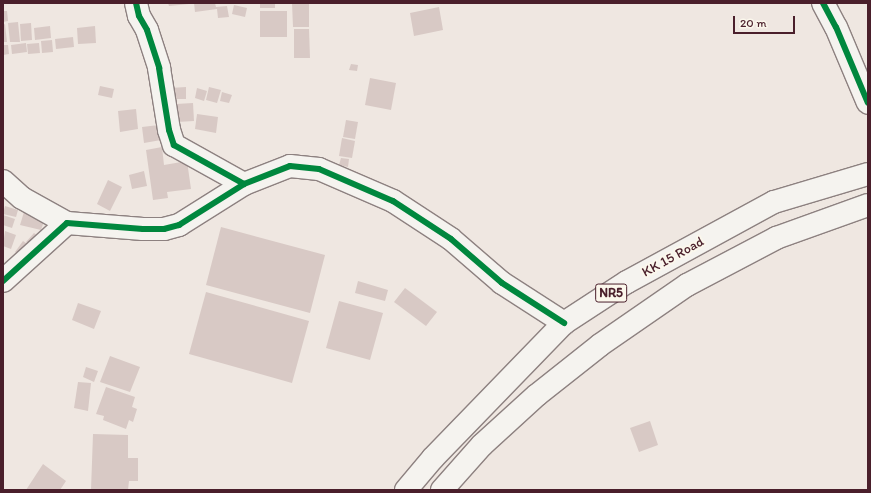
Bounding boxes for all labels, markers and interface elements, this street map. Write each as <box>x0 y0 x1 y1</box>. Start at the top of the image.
scale bar <box>735 8 797 34</box>
text: 20 m <box>740 16 767 30</box>
street label: KK 15 Road <box>639 233 707 281</box>
road number: NR5 <box>595 282 627 304</box>

